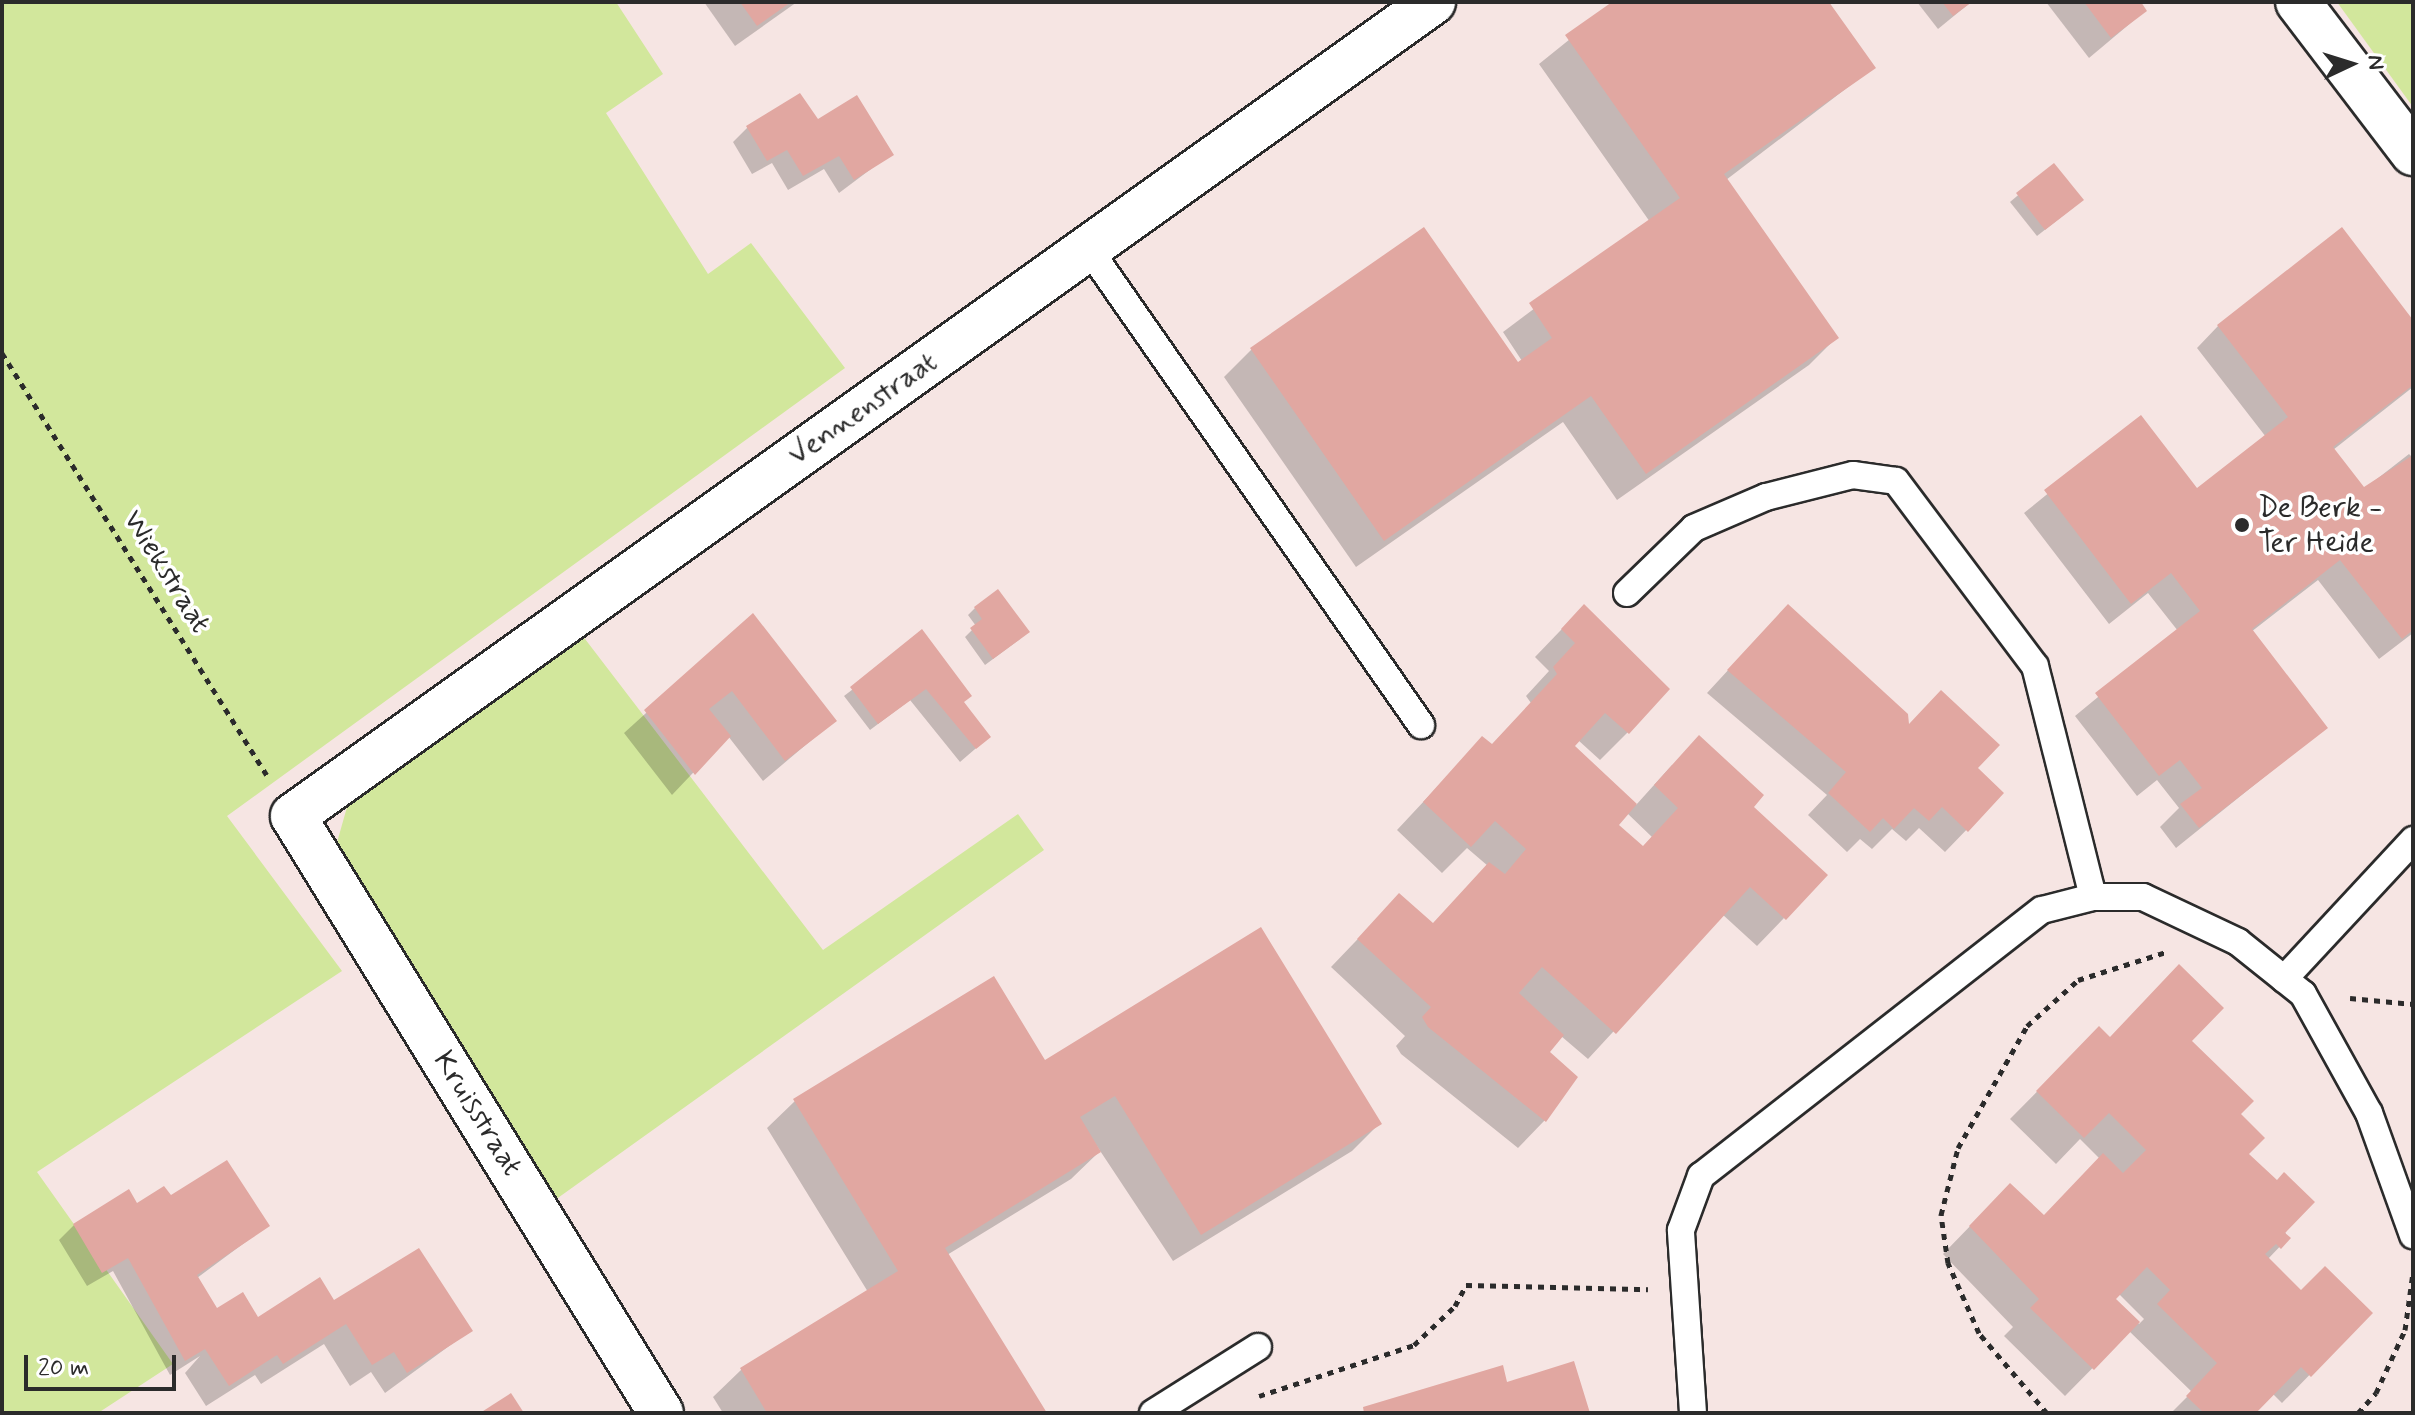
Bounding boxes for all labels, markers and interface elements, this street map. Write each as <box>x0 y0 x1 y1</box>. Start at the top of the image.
north arrow <box>2311 24 2391 104</box>
text: N <box>2360 54 2389 71</box>
street label: Vennenstraat <box>781 344 945 474</box>
place label: De Berk - Ter Heide <box>2258 490 2383 560</box>
street label: Wiekstraat <box>114 504 218 640</box>
marker: De Berk - Ter Heide <box>2233 516 2251 534</box>
street label: Kruisstraat <box>425 1045 529 1183</box>
scale bar <box>28 1339 180 1389</box>
text: 20 m <box>38 1353 89 1384</box>

